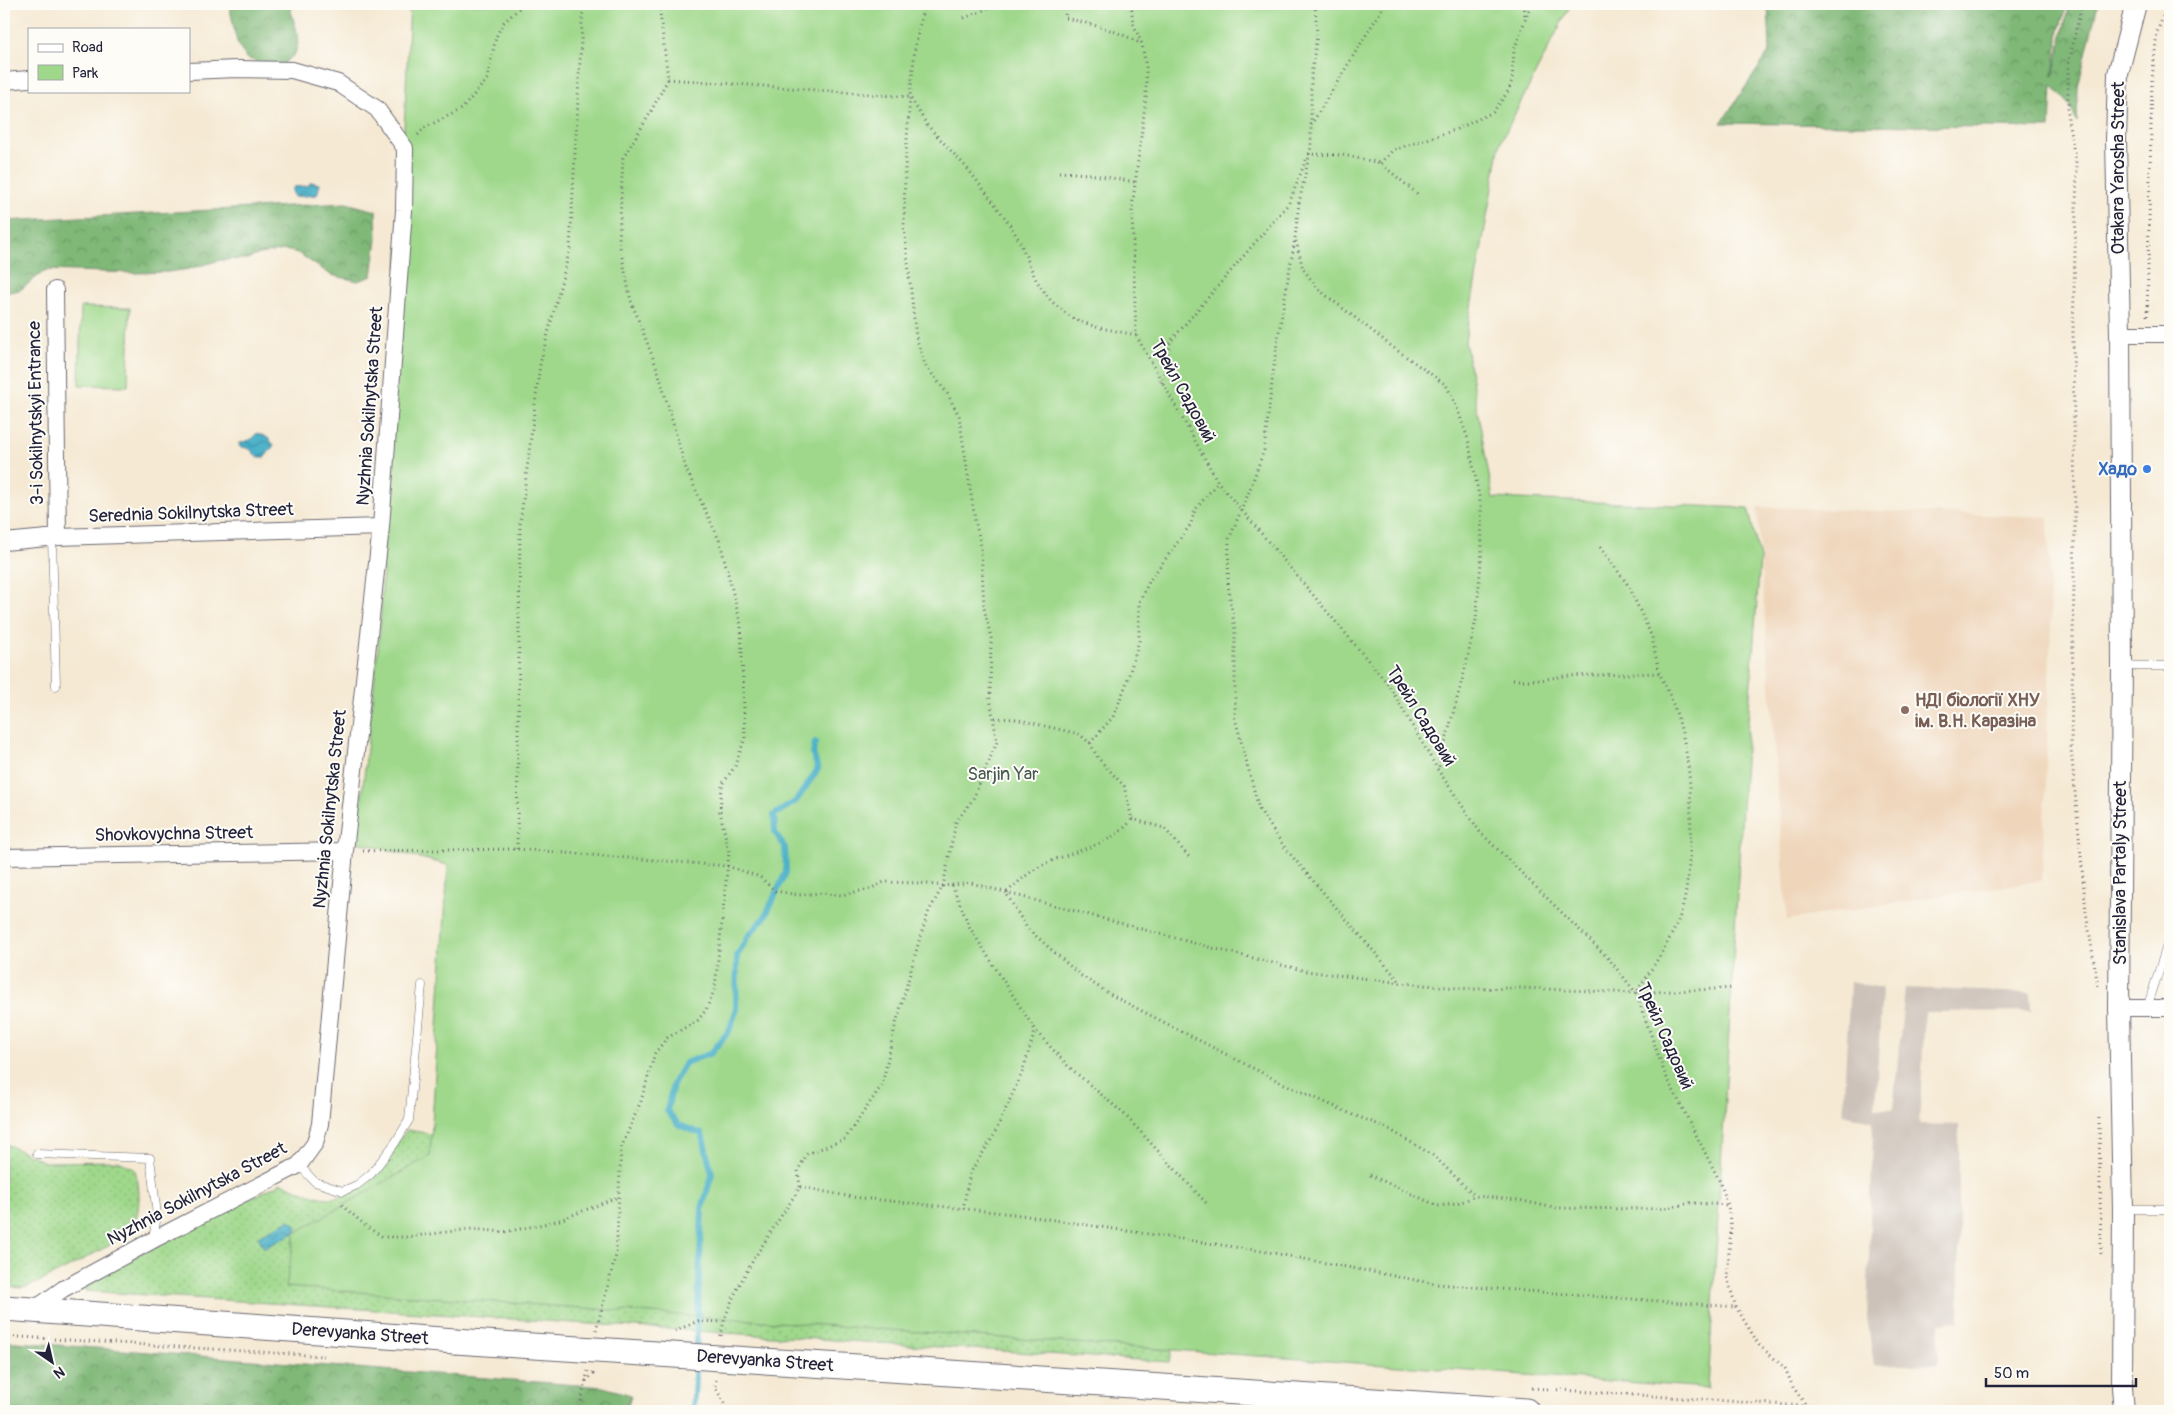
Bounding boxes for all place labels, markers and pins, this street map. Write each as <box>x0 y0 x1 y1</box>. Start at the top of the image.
place label: Хадо <box>2098 458 2137 481</box>
marker: Хадо <box>2141 463 2153 475</box>
place label: НДІ біології ХНУ ім. В.Н. Каразіна <box>1915 689 2040 733</box>
marker: НДІ біології ХНУ ім. В.Н. Каразіна <box>1899 704 1911 716</box>

